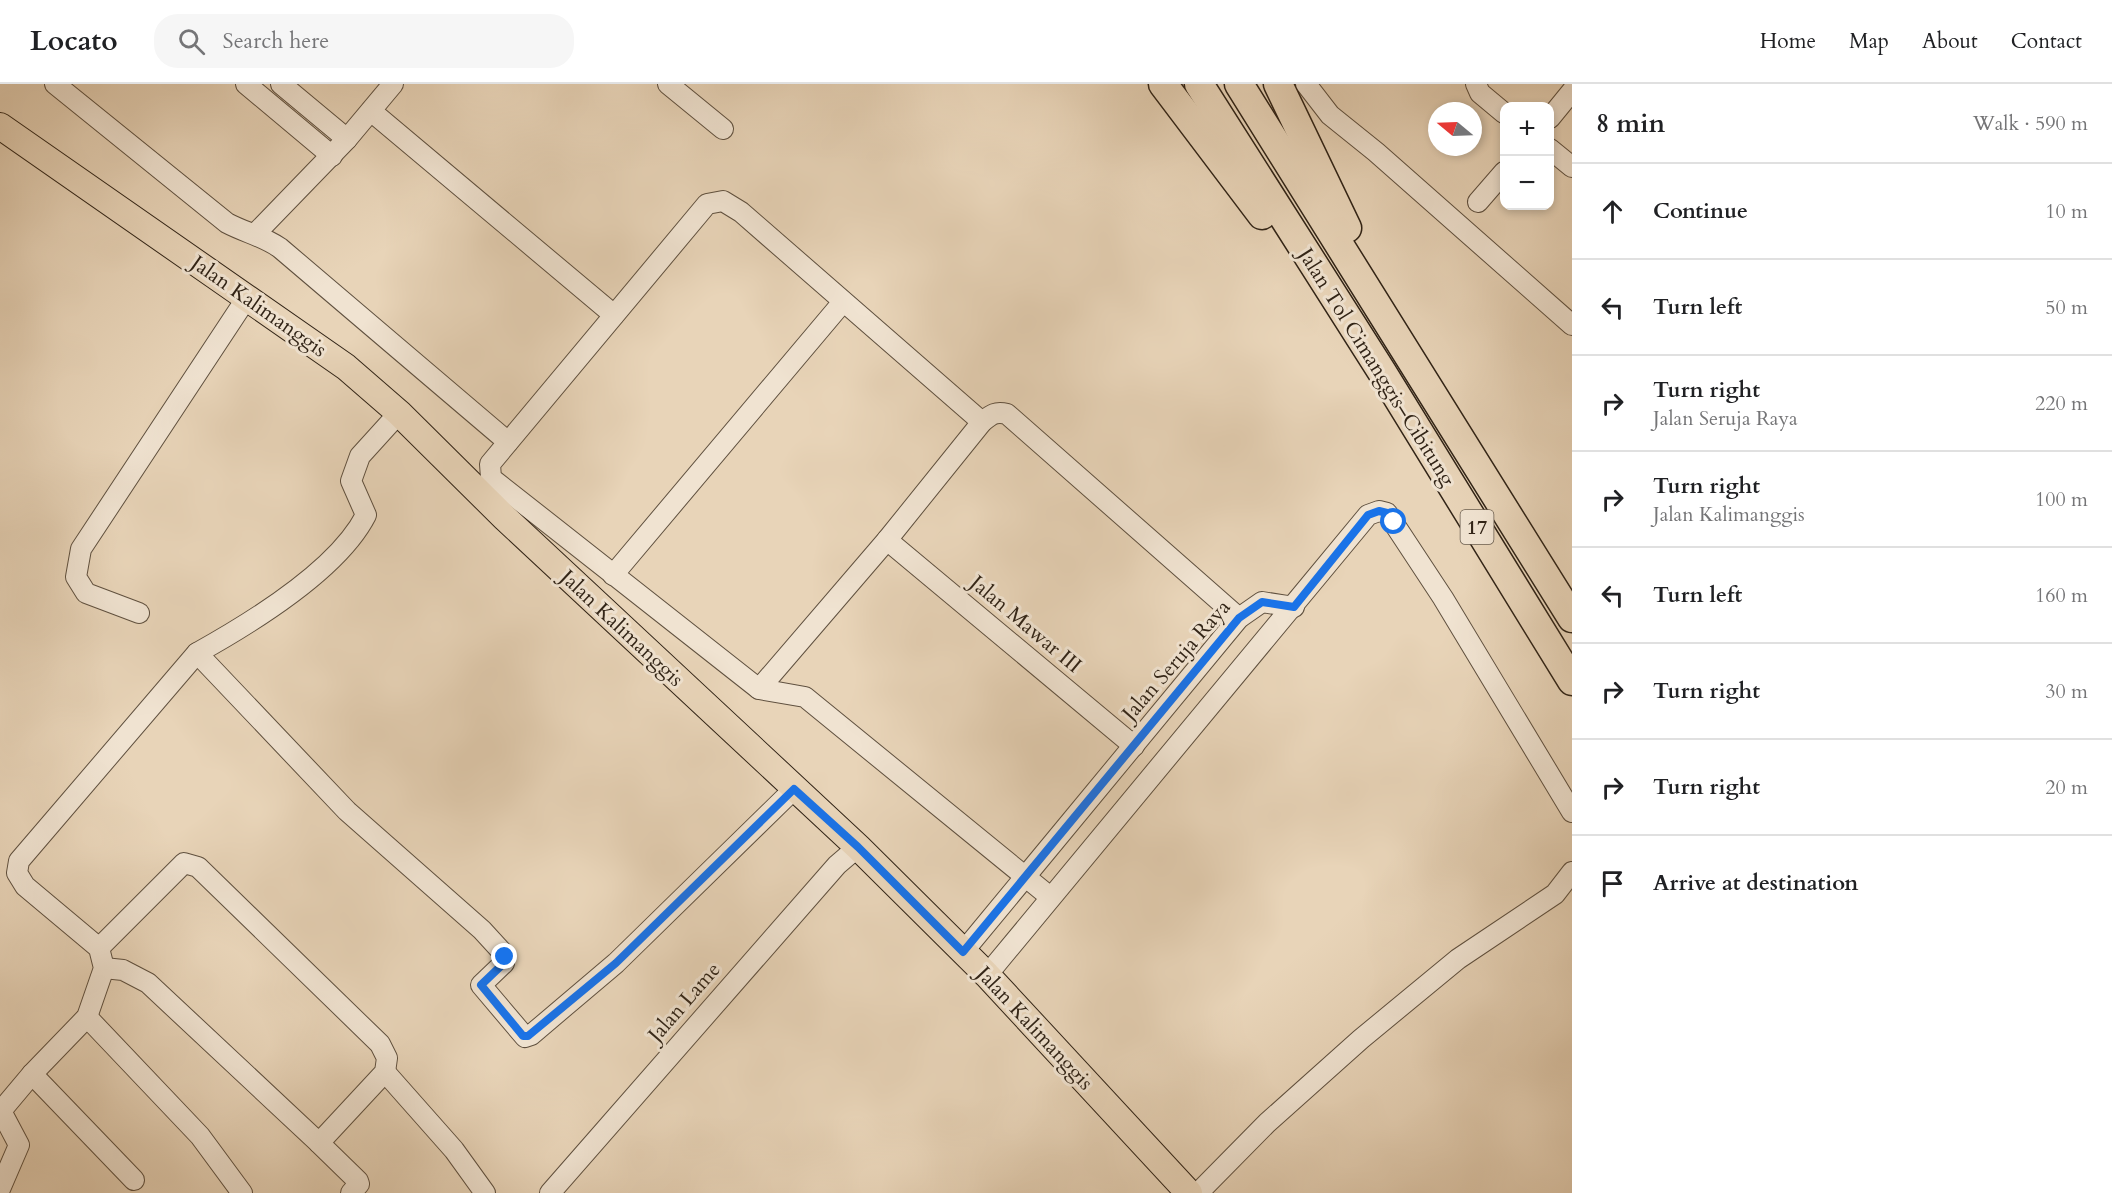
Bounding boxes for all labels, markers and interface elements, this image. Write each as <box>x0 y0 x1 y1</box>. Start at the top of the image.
search box <box>154 14 574 68</box>
text: Locato <box>30 22 118 60</box>
icon: search <box>175 25 208 58</box>
text: Search here <box>223 26 329 56</box>
text: Home <box>1760 27 1816 56</box>
text: Map <box>1849 27 1889 56</box>
text: About <box>1922 27 1978 56</box>
text: Contact <box>2011 27 2082 56</box>
north arrow <box>1428 102 1482 156</box>
map controls <box>1500 102 1554 210</box>
button: + <box>1500 102 1554 156</box>
text: 8 min <box>1596 106 1665 141</box>
text: Walk · 590 m <box>1973 110 2088 137</box>
button: − <box>1500 156 1554 210</box>
icon: ahead <box>1596 195 1629 228</box>
text: Continue <box>1653 196 1748 226</box>
text: 10 m <box>2045 198 2088 225</box>
street label: Jalan Tol Cimanggis–Cibitung <box>1290 240 1462 492</box>
street label: Jalan Kalimanggis <box>183 247 332 364</box>
icon: left <box>1596 291 1629 324</box>
text: Turn left <box>1653 292 1742 322</box>
text: 50 m <box>2045 294 2088 321</box>
text: Turn right <box>1653 375 1760 405</box>
icon: right <box>1596 387 1629 420</box>
text: 220 m <box>2035 390 2088 417</box>
text: Jalan Seruja Raya <box>1653 405 1798 432</box>
text: Turn right <box>1653 471 1760 501</box>
icon: right <box>1596 483 1629 516</box>
text: 100 m <box>2035 486 2088 513</box>
text: Jalan Kalimanggis <box>1653 501 1805 528</box>
route start <box>1380 508 1406 534</box>
road number: 17 <box>1460 510 1494 544</box>
street label: Jalan Kalimanggis <box>551 561 690 693</box>
street label: Jalan Mawar III <box>961 567 1088 680</box>
icon: left <box>1596 579 1629 612</box>
text: Turn left <box>1653 580 1742 610</box>
text: 160 m <box>2035 582 2088 609</box>
street label: Jalan Seruja Raya <box>1114 594 1237 729</box>
icon: right <box>1596 675 1629 708</box>
text: Turn right <box>1653 676 1760 706</box>
text: 30 m <box>2045 678 2088 705</box>
icon: right <box>1596 771 1629 804</box>
text: Turn right <box>1653 772 1760 802</box>
text: 20 m <box>2045 774 2088 801</box>
icon: arrive <box>1596 867 1629 900</box>
text: Arrive at destination <box>1653 868 1858 898</box>
route end <box>491 943 517 969</box>
street label: Jalan Lame <box>640 956 727 1051</box>
street label: Jalan Kalimanggis <box>968 958 1100 1097</box>

